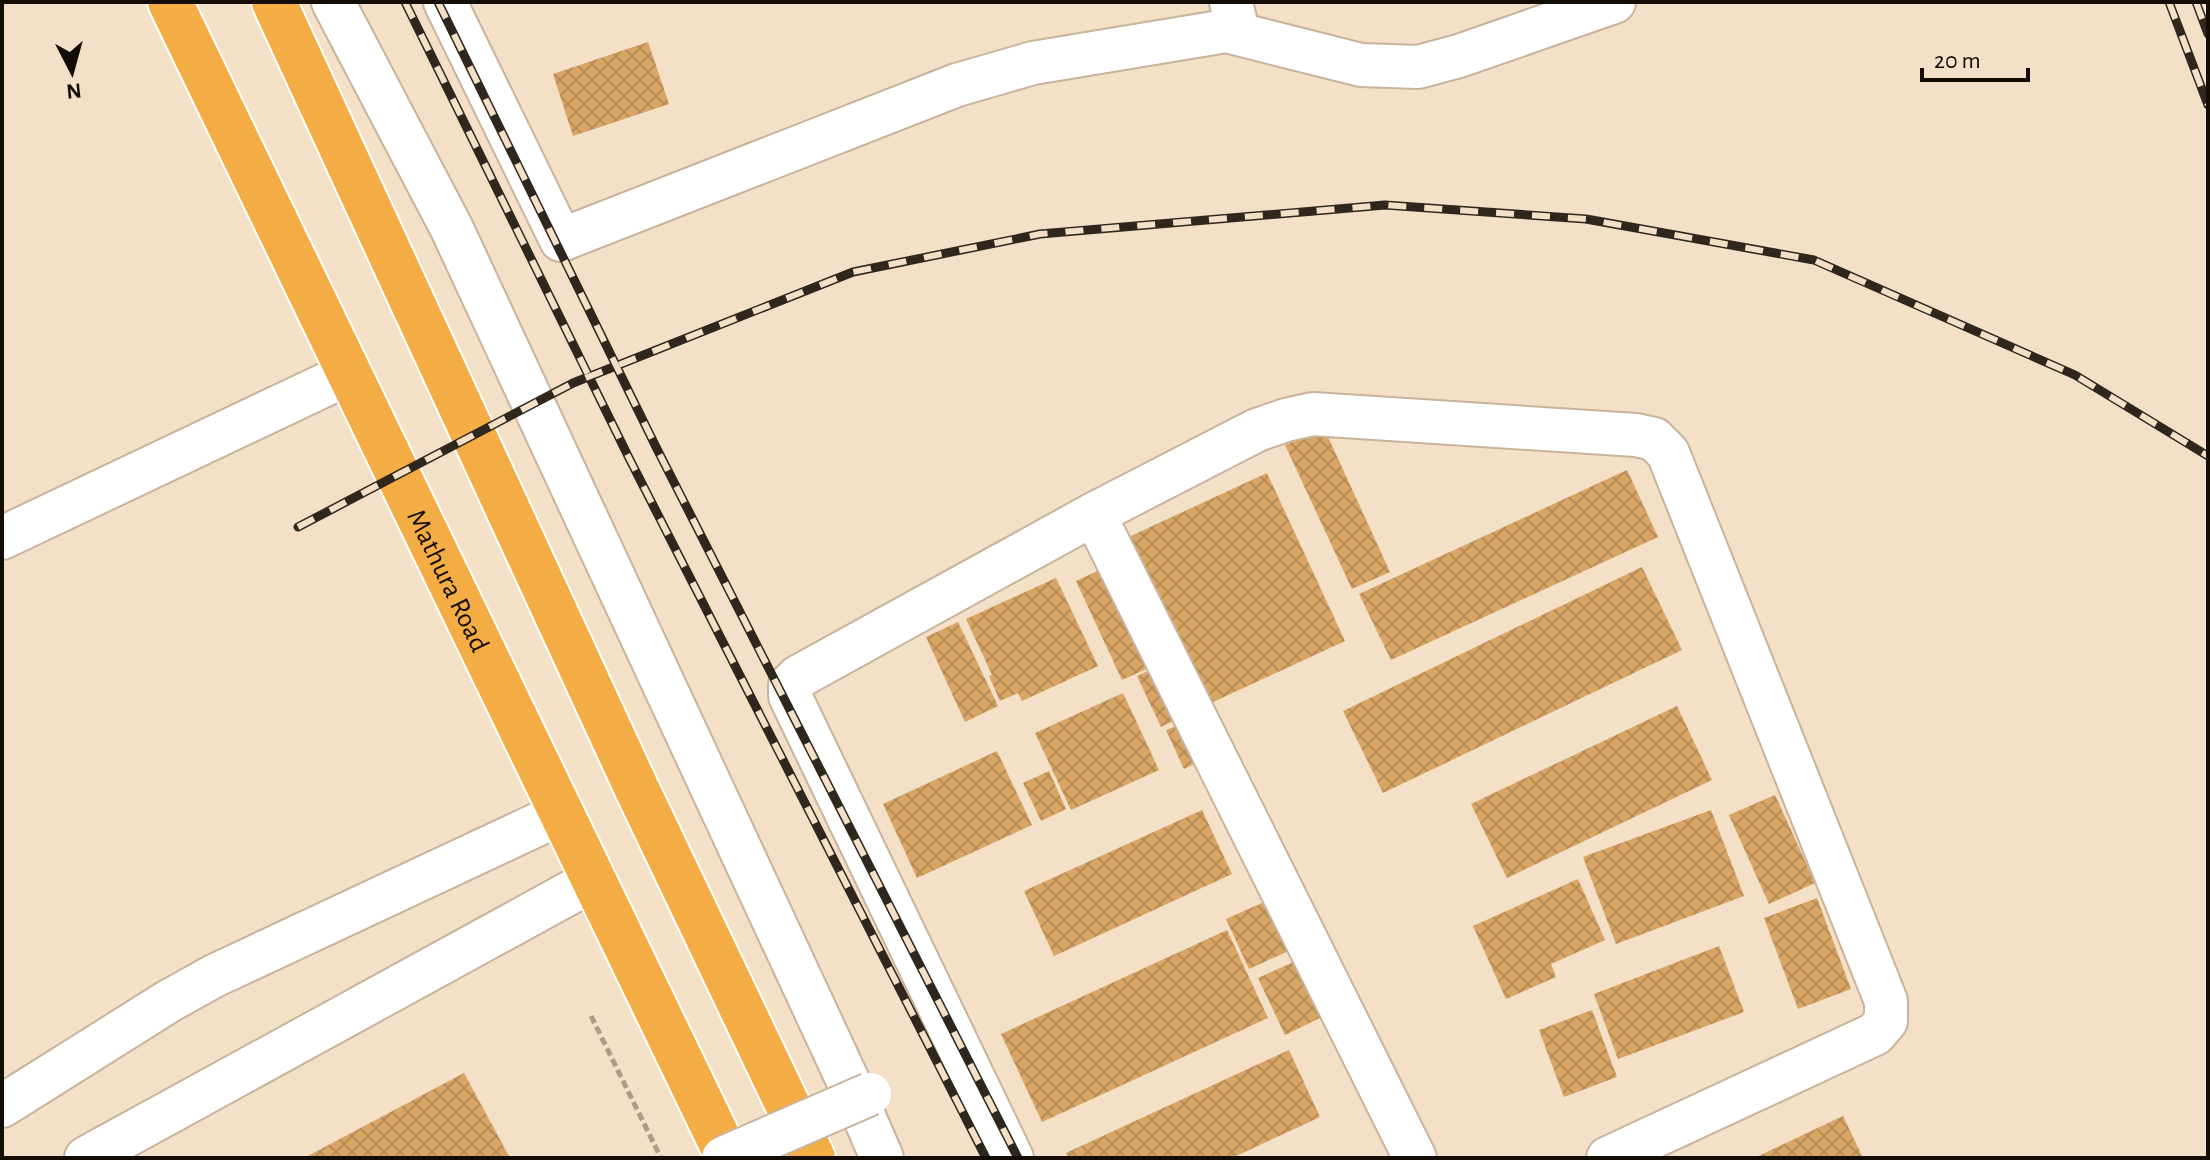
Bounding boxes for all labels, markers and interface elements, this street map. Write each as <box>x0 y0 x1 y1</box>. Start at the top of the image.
north arrow <box>32 32 112 112</box>
scale bar <box>1922 32 2028 82</box>
text: 20 m <box>1934 49 1981 73</box>
text: N <box>65 79 83 103</box>
street label: Mathura Road <box>401 505 493 657</box>

